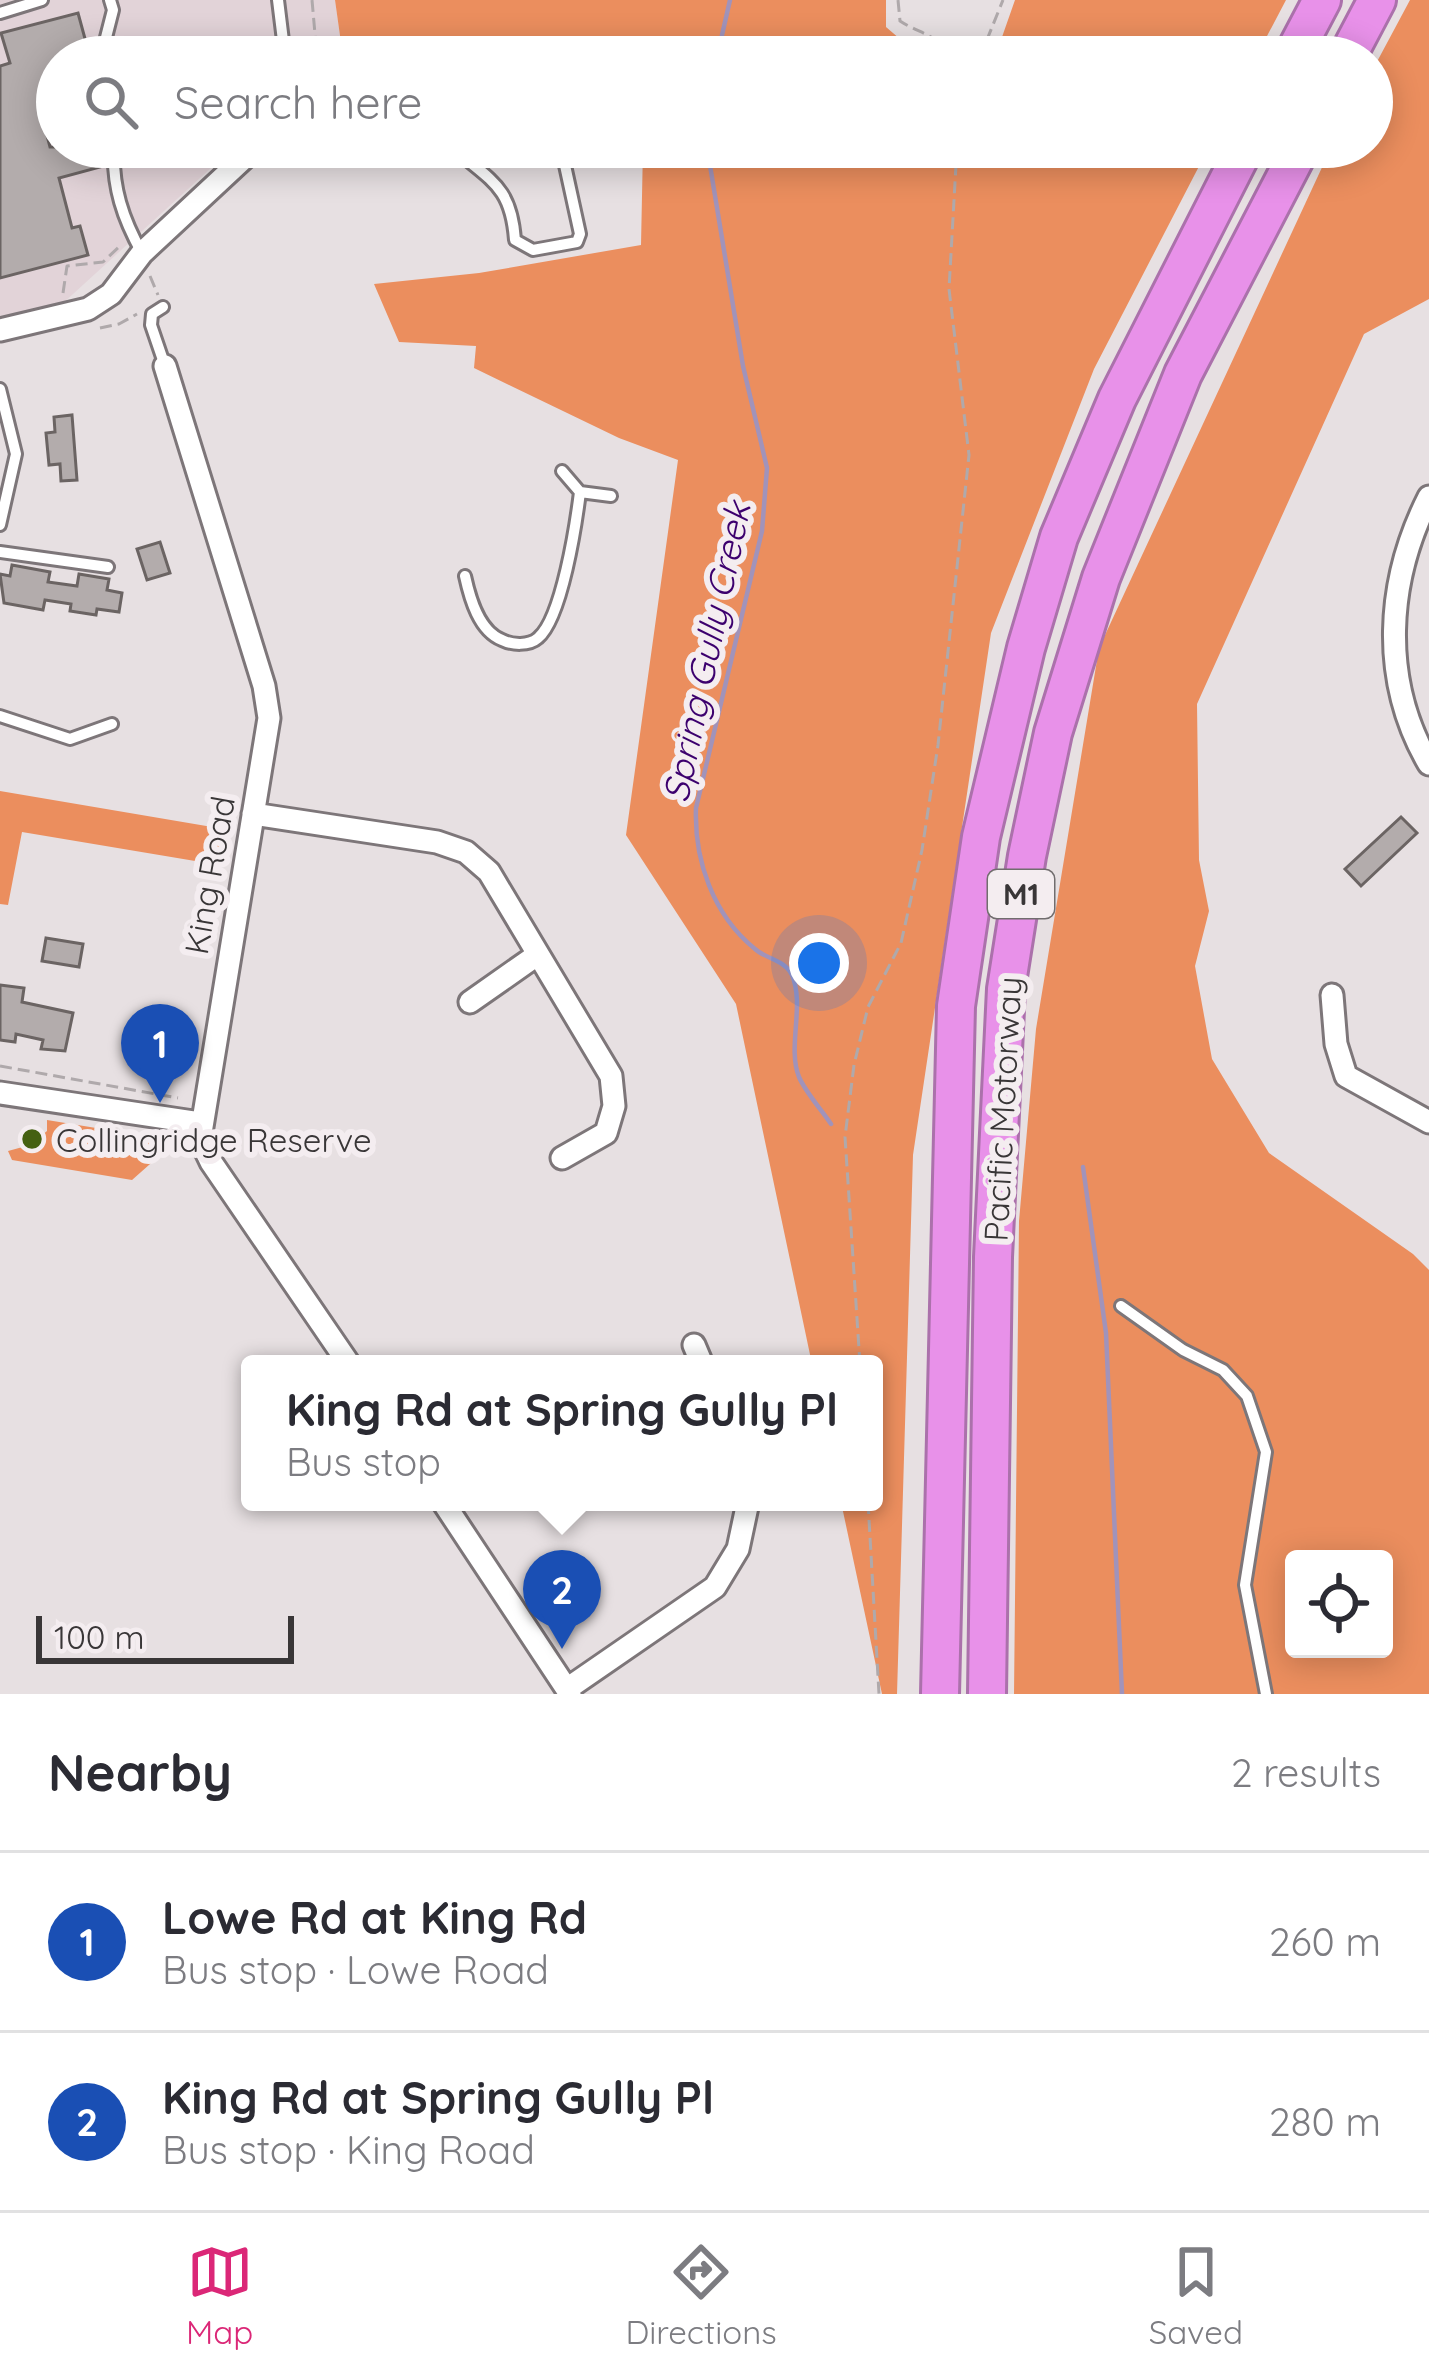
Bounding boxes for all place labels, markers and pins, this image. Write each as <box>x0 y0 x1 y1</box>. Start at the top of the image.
pin: 1 <box>121 1004 199 1103</box>
place label: Collingridge Reserve <box>56 1119 372 1160</box>
marker: Collingridge Reserve <box>19 1126 45 1152</box>
pin: 2 <box>523 1550 601 1649</box>

